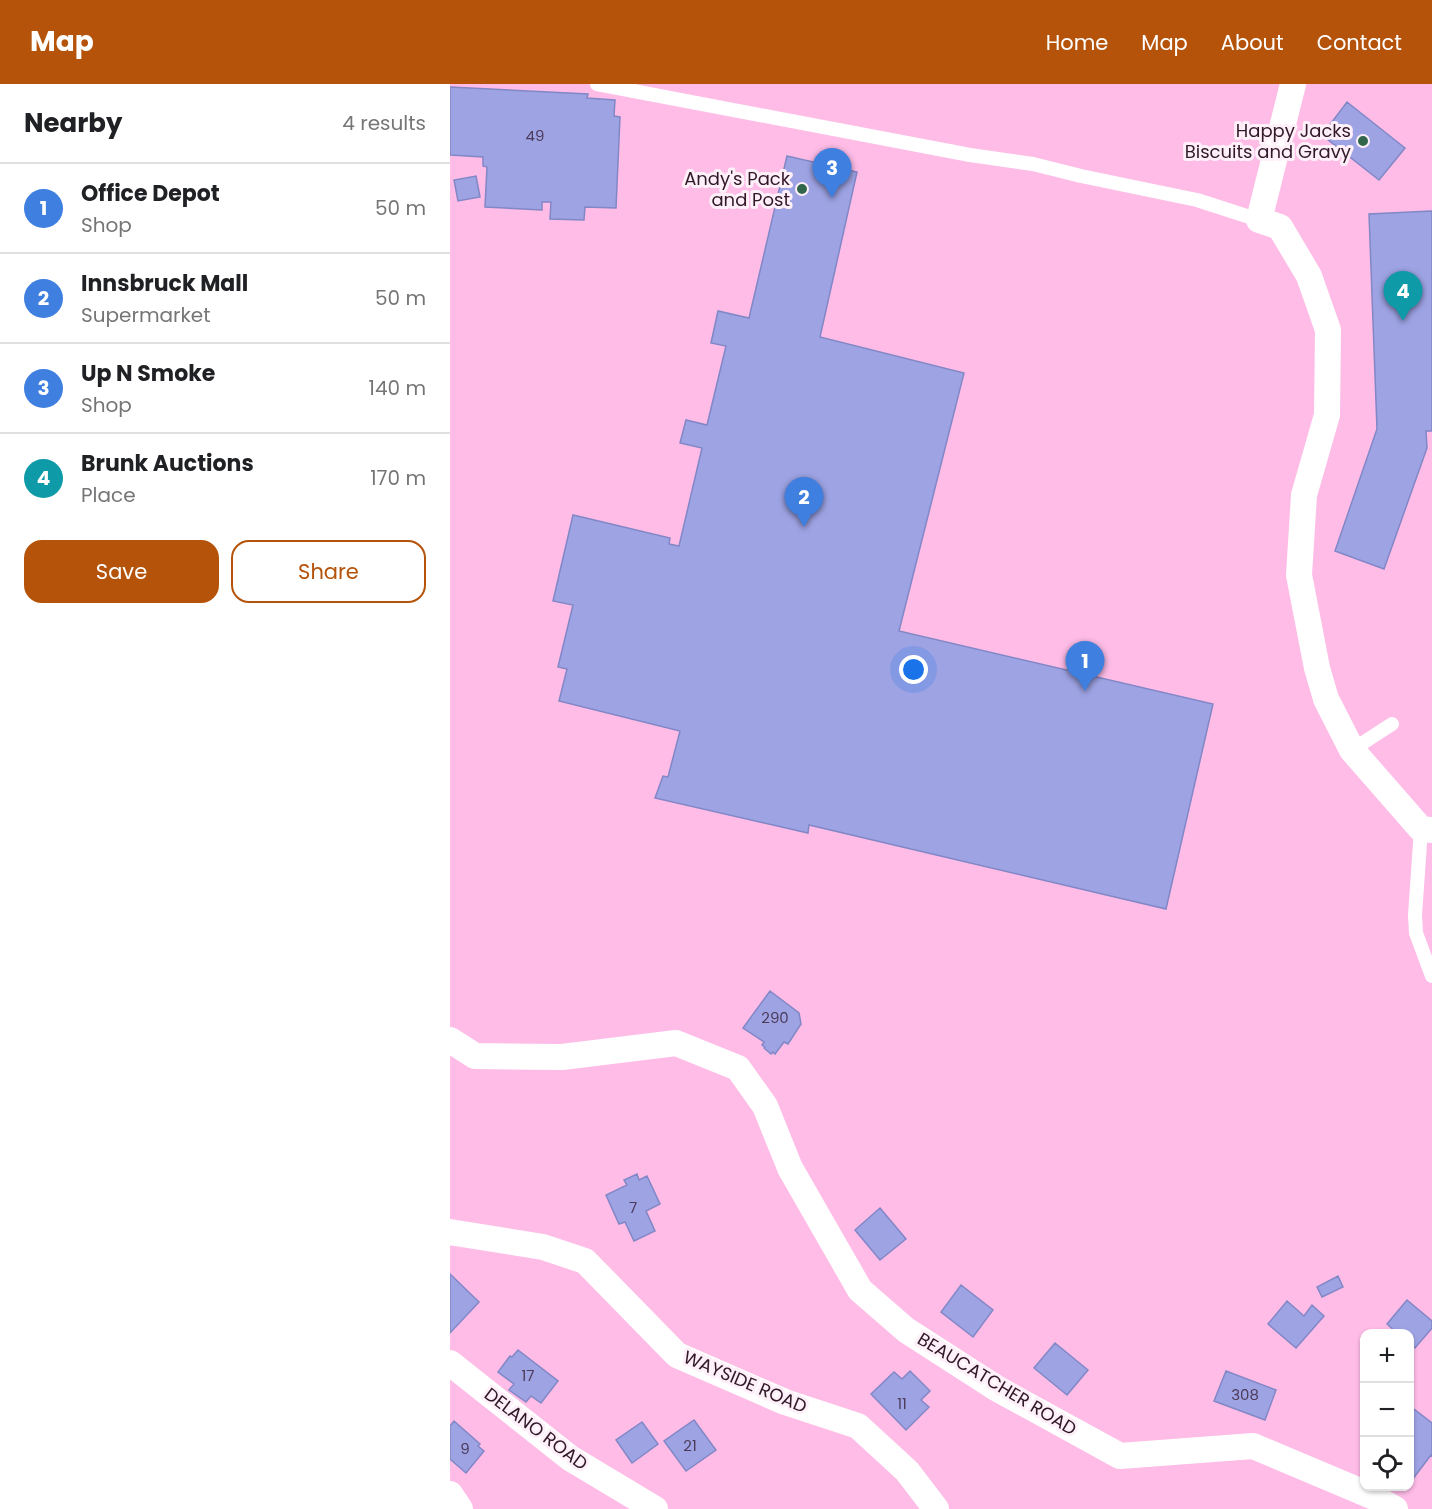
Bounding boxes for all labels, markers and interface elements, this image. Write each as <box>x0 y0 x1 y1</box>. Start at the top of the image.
text: Map <box>30 22 94 61</box>
text: Home <box>1046 28 1108 57</box>
text: Map <box>1141 28 1188 57</box>
text: About <box>1221 28 1284 57</box>
text: Contact <box>1317 28 1402 57</box>
text: Nearby <box>24 105 122 141</box>
text: 4 results <box>342 109 426 137</box>
place label: Happy Jacks Biscuits and Gravy <box>1185 118 1351 164</box>
house number: 49 <box>526 125 544 146</box>
marker: Happy Jacks Biscuits and Gravy <box>1356 134 1370 148</box>
pin: 3 <box>812 148 851 198</box>
place label: Andy's Pack and Post <box>684 166 791 212</box>
text: Office Depot <box>81 178 220 209</box>
marker: Andy's Pack and Post <box>795 182 809 196</box>
text: 1 <box>40 194 47 222</box>
text: 50 m <box>375 194 426 222</box>
text: Shop <box>81 211 132 239</box>
text: Innsbruck Mall <box>81 268 248 299</box>
pin: 4 <box>1384 272 1422 321</box>
text: 2 <box>38 284 49 312</box>
text: 50 m <box>375 284 426 312</box>
text: Supermarket <box>81 301 210 329</box>
text: Up N Smoke <box>81 358 215 389</box>
text: 3 <box>37 374 50 402</box>
text: 140 m <box>369 374 426 402</box>
text: Shop <box>81 391 132 419</box>
text: Brunk Auctions <box>81 448 254 479</box>
text: 4 <box>37 464 50 492</box>
text: 170 m <box>370 464 426 492</box>
pin: 2 <box>784 478 824 527</box>
text: Place <box>81 481 136 509</box>
button: Save <box>24 540 219 603</box>
button: Share <box>231 540 426 603</box>
pin: 1 <box>1066 642 1104 691</box>
your location <box>899 655 928 684</box>
house number: 290 <box>761 1007 789 1028</box>
house number: 7 <box>629 1197 637 1218</box>
street label: BEAUCATCHER ROAD <box>913 1326 1082 1441</box>
map controls <box>1360 1329 1414 1491</box>
button: + <box>1360 1329 1414 1383</box>
street label: WAYSIDE ROAD <box>680 1344 811 1419</box>
house number: 17 <box>522 1365 535 1386</box>
street label: DELANO ROAD <box>479 1381 593 1476</box>
button: − <box>1360 1383 1414 1437</box>
house number: 308 <box>1231 1384 1259 1405</box>
house number: 11 <box>897 1393 907 1414</box>
house number: 21 <box>683 1435 697 1456</box>
button: locate <box>1360 1437 1414 1491</box>
house number: 9 <box>460 1438 470 1459</box>

